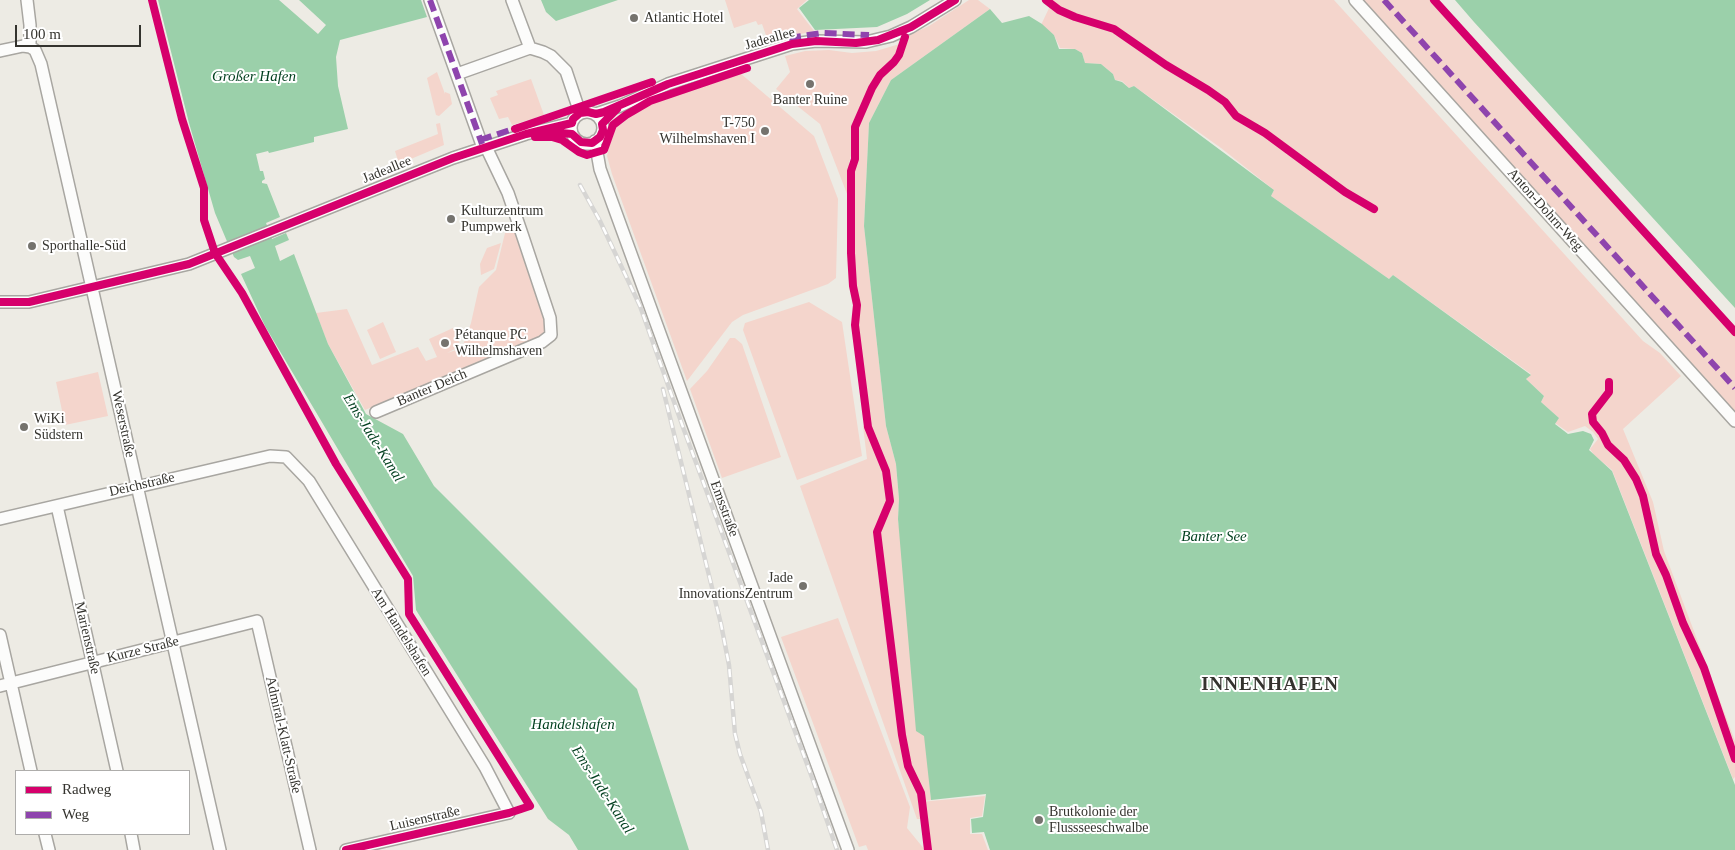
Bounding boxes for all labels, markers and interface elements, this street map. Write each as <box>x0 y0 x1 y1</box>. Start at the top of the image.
place label: Atlantic Hotel <box>644 10 724 26</box>
marker: Atlantic Hotel <box>628 12 640 24</box>
scale bar <box>18 15 144 47</box>
street label: Jadeallee <box>743 24 797 54</box>
text: 100 m <box>23 26 61 42</box>
water label: Großer Hafen <box>212 68 296 86</box>
marker: Banter Ruine <box>804 78 816 90</box>
place label: Banter Ruine <box>773 92 847 108</box>
place label: T-750 Wilhelmshaven I <box>660 115 755 148</box>
marker: T-750 Wilhelmshaven I <box>759 125 771 137</box>
street label: Jadeallee <box>360 153 414 187</box>
street label: Anton-Dohrn-Weg <box>1503 165 1587 255</box>
place label: Kulturzentrum Pumpwerk <box>461 203 543 236</box>
marker: Kulturzentrum Pumpwerk <box>445 213 457 225</box>
place label: Sporthalle-Süd <box>42 238 126 254</box>
marker: Sporthalle-Süd <box>26 240 38 252</box>
place label: Pétanque PC Wilhelmshaven <box>455 327 542 360</box>
marker: Pétanque PC Wilhelmshaven <box>439 337 451 349</box>
street label: Banter Deich <box>395 366 469 410</box>
street label: Weserstraße <box>108 389 138 459</box>
water label: Ems-Jade-Kanal <box>339 390 407 486</box>
place label: WiKi Südstern <box>34 411 83 444</box>
marker: WiKi Südstern <box>18 421 30 433</box>
street label: Deichstraße <box>108 469 176 501</box>
street label: Emsstraße <box>706 479 742 539</box>
water label: Banter See <box>1181 528 1247 546</box>
place label: Jade InnovationsZentrum <box>679 570 793 602</box>
marker: Jade InnovationsZentrum <box>797 580 809 592</box>
street label: Am Handelshafen <box>367 585 435 679</box>
street label: Marienstraße <box>71 600 103 676</box>
street label: Kurze Straße <box>105 633 181 667</box>
district label: INNENHAFEN <box>1200 674 1340 696</box>
street label: Admiral-Klatt-Straße <box>261 675 305 795</box>
water label: Handelshafen <box>531 716 615 734</box>
water label: Ems-Jade-Kanal <box>567 743 637 837</box>
legend <box>15 770 190 835</box>
text: Radweg <box>62 781 111 797</box>
street label: Luisenstraße <box>388 803 462 835</box>
place label: Brutkolonie der Flussseeschwalbe <box>1049 804 1149 836</box>
text: Weg <box>62 806 89 822</box>
marker: Brutkolonie der Flussseeschwalbe <box>1033 814 1045 826</box>

